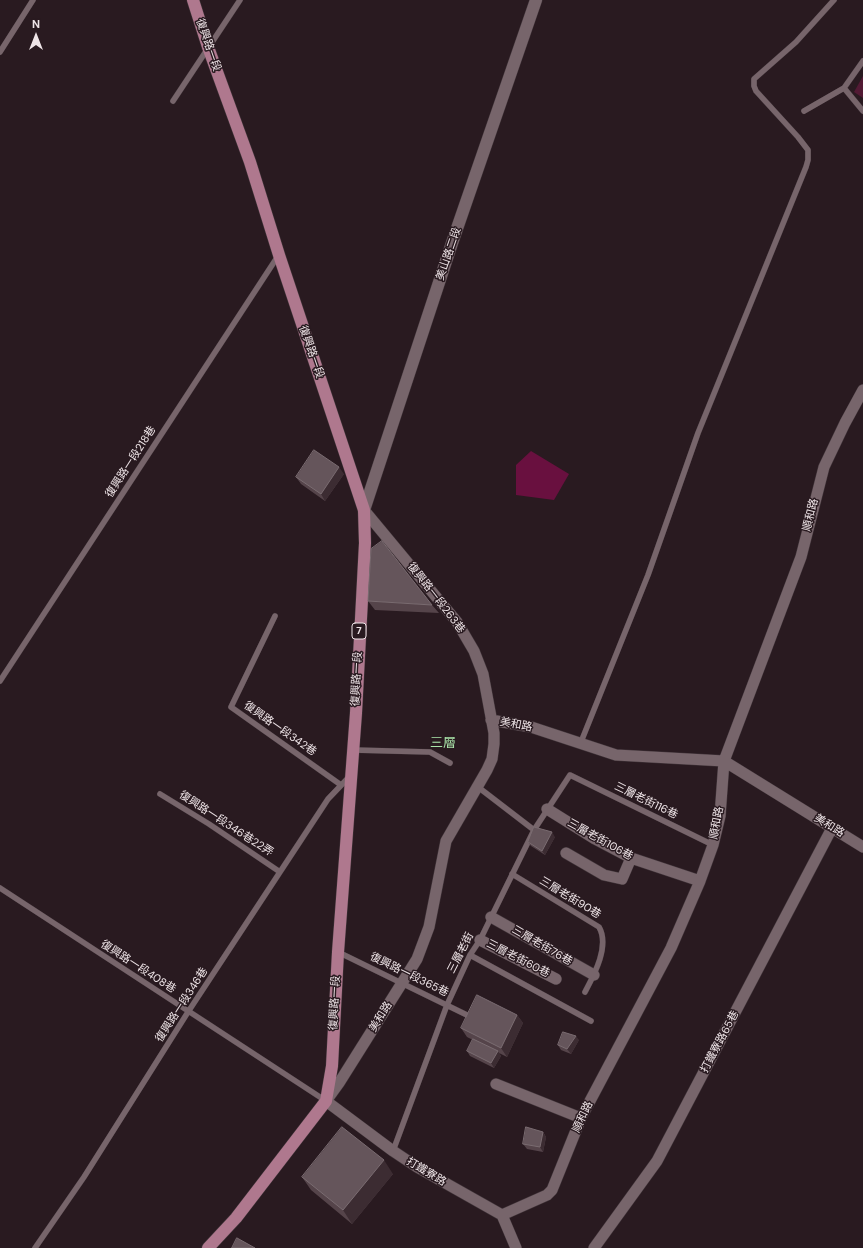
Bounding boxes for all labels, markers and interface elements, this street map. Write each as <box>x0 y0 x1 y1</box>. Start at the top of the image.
north arrow <box>16 16 56 56</box>
text: N <box>32 17 40 31</box>
street label: 復興路一段 <box>193 17 223 73</box>
street label: 美山路二段 <box>434 226 464 282</box>
street label: 復興路一段 <box>296 324 326 380</box>
street label: 復興路一段218巷 <box>103 424 159 500</box>
street label: 順和路 <box>801 497 821 533</box>
street label: 復興路一段263巷 <box>404 560 468 636</box>
road number: 7 <box>352 623 366 639</box>
street label: 復興路一段 <box>349 651 365 707</box>
street label: 復興路一段342巷 <box>241 699 319 759</box>
street label: 美和路 <box>499 715 533 735</box>
district label: 三層 <box>430 736 456 752</box>
street label: 三層老街116巷 <box>612 780 680 822</box>
street label: 復興路一段346巷22弄 <box>176 789 276 859</box>
street label: 順和路 <box>707 806 727 840</box>
street label: 美和路 <box>812 812 846 840</box>
street label: 三層老街106巷 <box>565 817 635 863</box>
street label: 三層老街90巷 <box>537 874 603 922</box>
street label: 三層老街76巷 <box>509 923 575 969</box>
street label: 三層老街 <box>445 930 477 976</box>
street label: 三層老街60巷 <box>484 937 552 981</box>
street label: 復興路一段408巷 <box>98 938 178 996</box>
street label: 復興路一段365巷 <box>368 950 450 1000</box>
street label: 復興路一段346巷 <box>153 965 211 1045</box>
street label: 復興路一段 <box>327 975 343 1031</box>
street label: 美和路 <box>367 1000 395 1034</box>
street label: 打鐵寮路65巷 <box>698 1009 742 1075</box>
street label: 順和路 <box>570 1099 596 1135</box>
street label: 打鐵寮路 <box>404 1155 448 1189</box>

